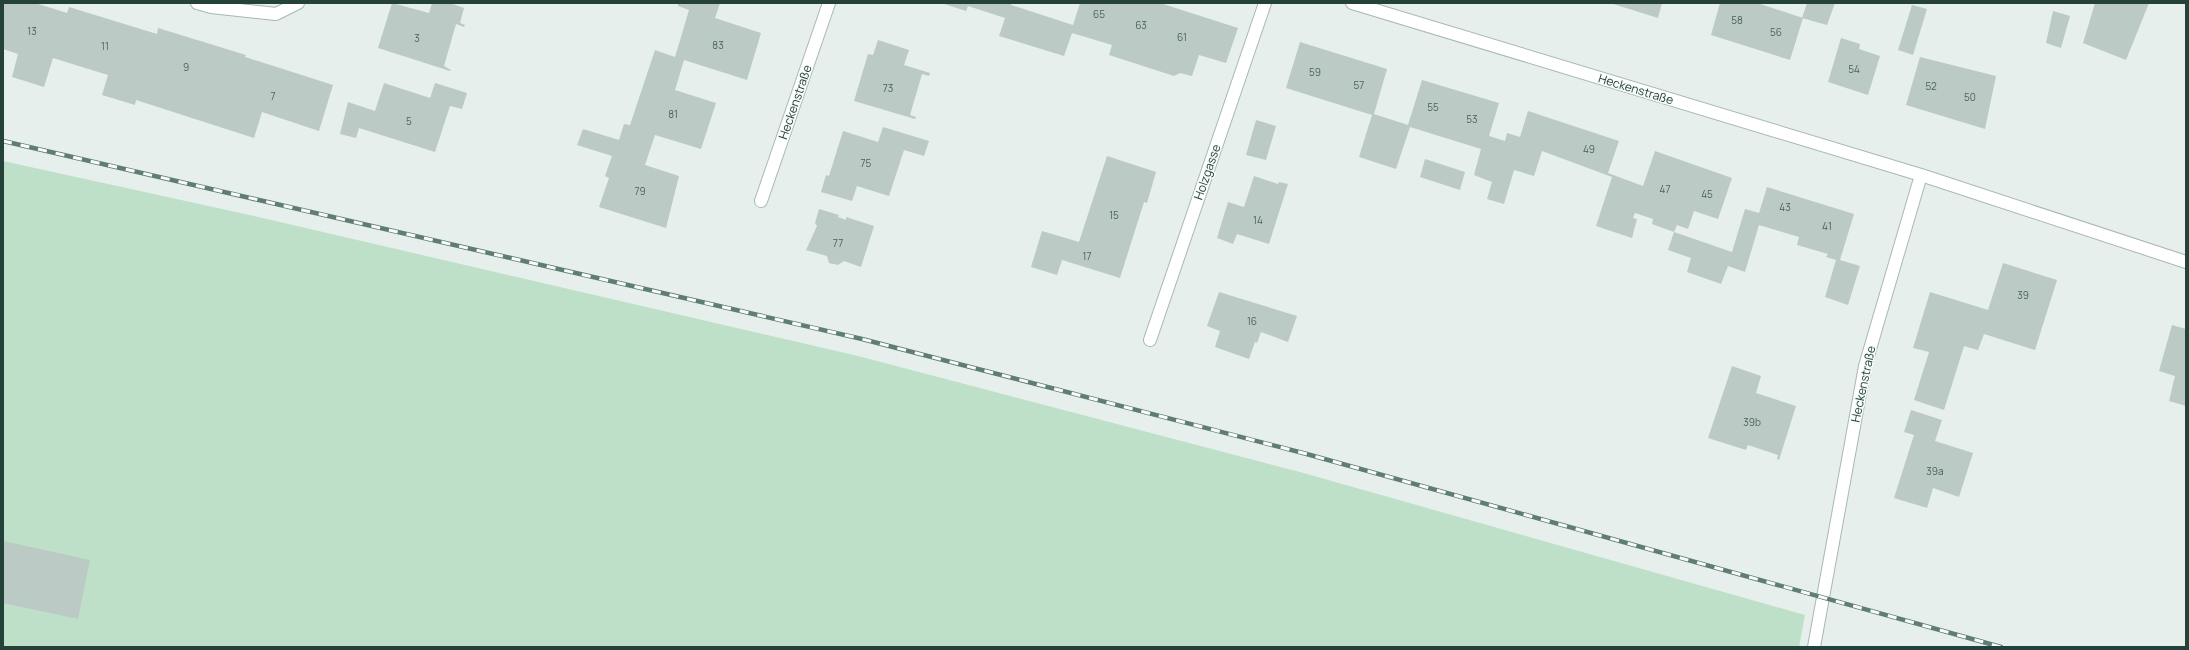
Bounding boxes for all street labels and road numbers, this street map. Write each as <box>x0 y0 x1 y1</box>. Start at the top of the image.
street label: Heckenstraße <box>774 62 816 142</box>
street label: Heckenstraße <box>1596 70 1676 108</box>
street label: Holzgasse <box>1190 142 1224 202</box>
street label: Heckenstraße <box>1847 344 1879 424</box>

